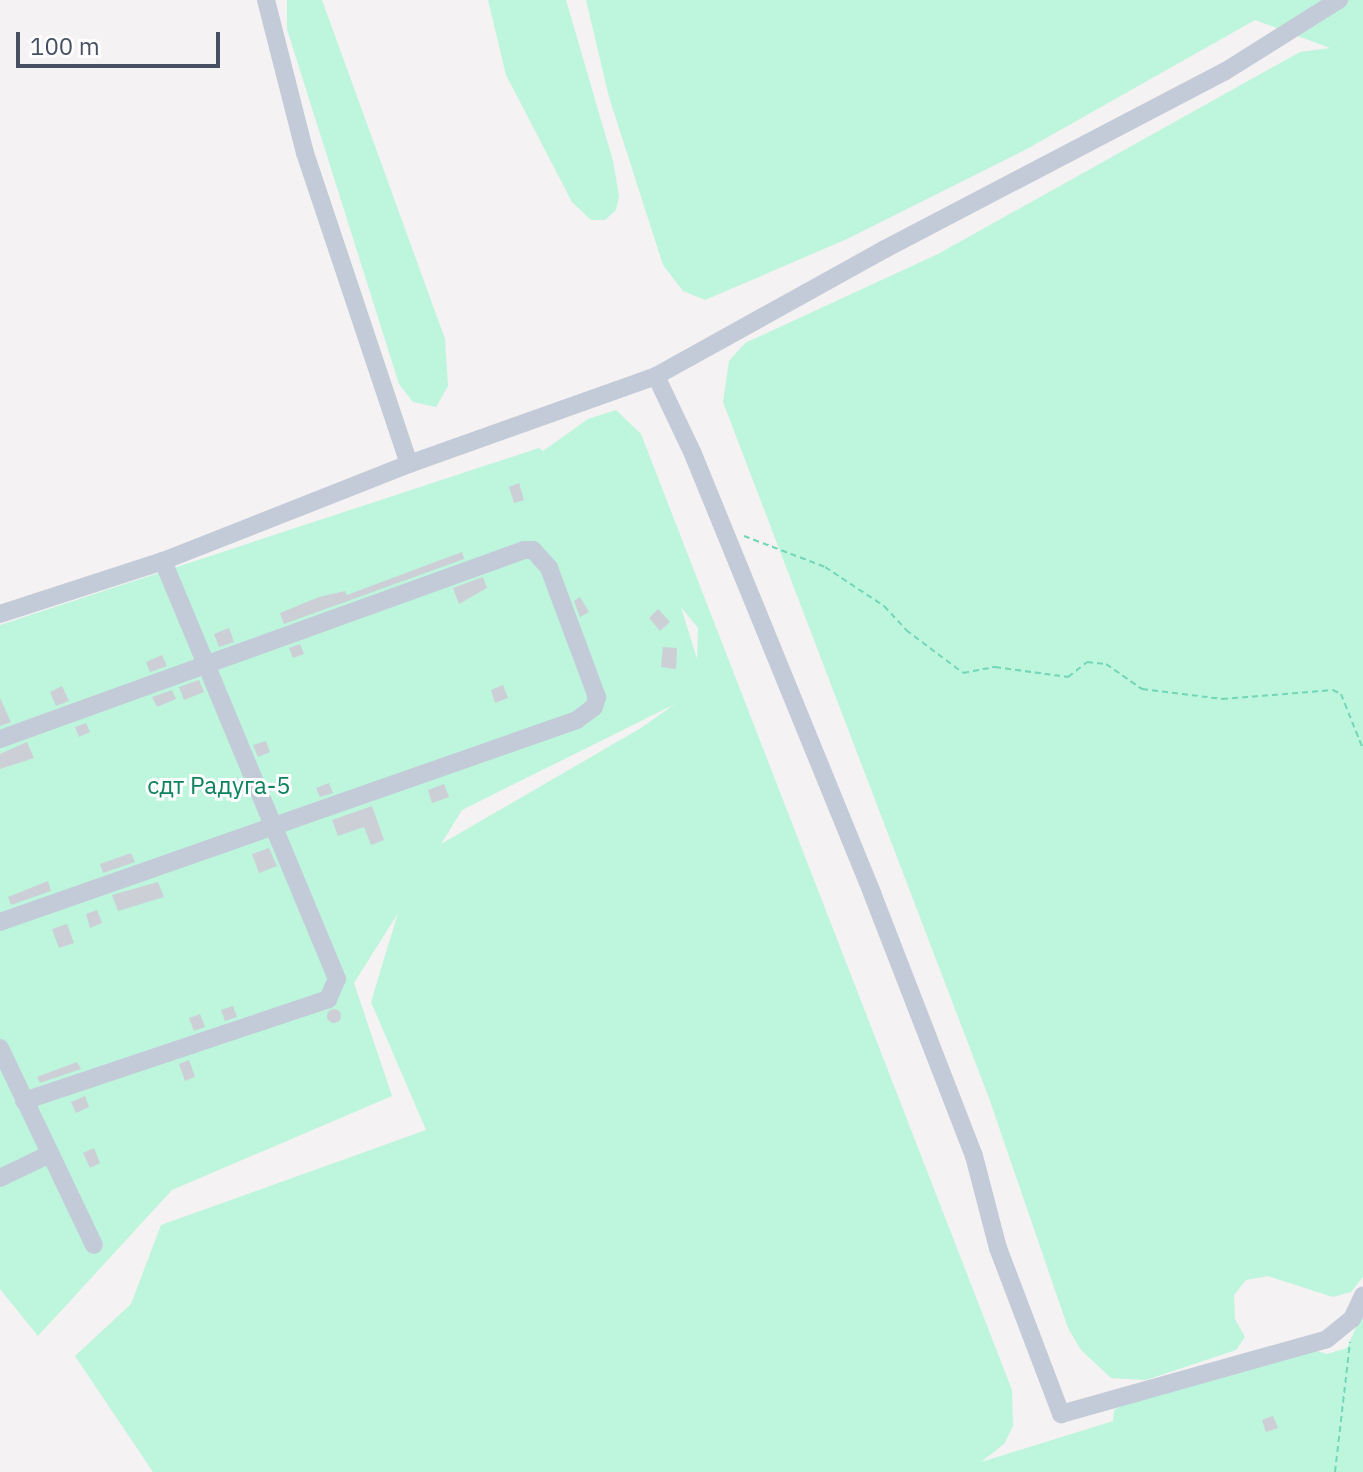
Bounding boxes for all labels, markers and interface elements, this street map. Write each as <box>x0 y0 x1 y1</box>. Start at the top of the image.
scale bar <box>20 16 224 66</box>
text: 100 m <box>30 30 100 62</box>
park label: сдт Радуга-5 <box>147 772 291 800</box>

